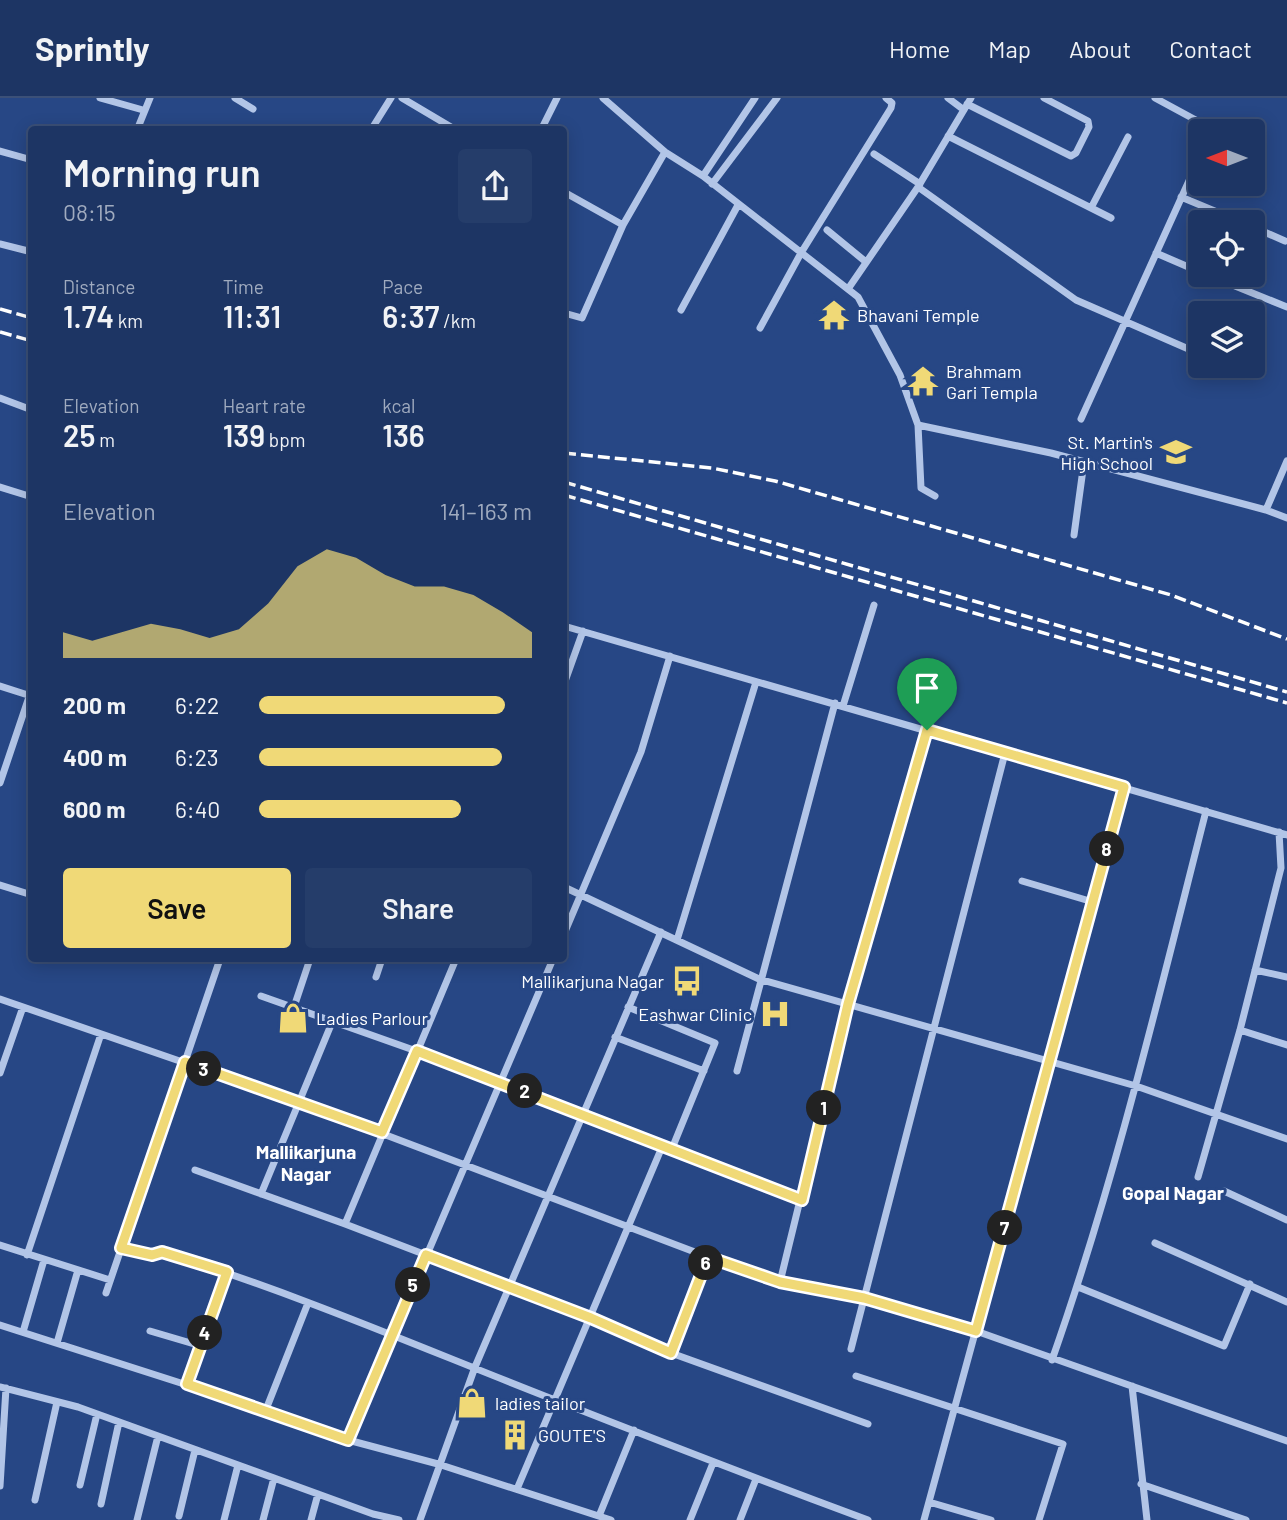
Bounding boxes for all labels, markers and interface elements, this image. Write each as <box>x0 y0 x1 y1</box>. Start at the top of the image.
text: Sprintly <box>35 28 150 68</box>
text: Home <box>889 34 950 63</box>
text: Map <box>988 34 1031 63</box>
text: About <box>1069 34 1131 63</box>
text: Contact <box>1169 34 1252 63</box>
north arrow <box>1188 119 1265 196</box>
map controls <box>1188 119 1265 378</box>
text: Morning run <box>63 149 261 195</box>
button: share <box>458 149 532 223</box>
text: 08:15 <box>63 198 116 226</box>
button: locate <box>1188 210 1265 287</box>
text: Distance <box>63 275 135 298</box>
text: Time <box>223 275 264 298</box>
text: Pace <box>382 275 423 298</box>
text: 1.74 <box>63 298 114 334</box>
text: 11:31 <box>223 298 281 334</box>
text: 6:37 <box>382 298 439 334</box>
temple icon: Bhavani Temple <box>817 298 851 332</box>
button: layers <box>1188 301 1265 378</box>
place label: Bhavani Temple <box>857 304 980 326</box>
text: km <box>114 309 143 332</box>
text: /km <box>439 309 476 332</box>
place label: Brahmam Gari Templa <box>946 360 1038 403</box>
temple icon: Brahmam Gari Templa <box>906 364 940 398</box>
text: Elevation <box>63 394 140 417</box>
text: Heart rate <box>223 394 306 417</box>
text: kcal <box>382 394 415 417</box>
text: 25 <box>63 417 95 453</box>
text: 139 <box>223 417 265 453</box>
text: 136 <box>382 417 425 453</box>
text: m <box>95 428 115 451</box>
text: bpm <box>265 428 305 451</box>
place label: St. Martin's High School <box>1060 431 1153 474</box>
school or university icon: St. Martin's High School <box>1159 435 1193 469</box>
text: Elevation <box>63 497 156 525</box>
text: 141–163 m <box>440 497 532 525</box>
pin <box>897 658 957 730</box>
icon: arrive <box>908 669 946 707</box>
text: 200 m <box>63 691 126 719</box>
text: 6:22 <box>175 691 219 719</box>
text: 400 m <box>63 743 127 771</box>
text: 6:23 <box>175 743 219 771</box>
text: 600 m <box>63 795 125 823</box>
text: 6:40 <box>175 795 220 823</box>
pin: 8 <box>1090 832 1124 866</box>
text: 8 <box>1101 837 1112 860</box>
button: Save <box>63 868 291 948</box>
button: Share <box>305 868 532 948</box>
bus stop icon: Mallikarjuna Nagar <box>670 964 704 998</box>
place label: Mallikarjuna Nagar <box>521 970 664 992</box>
hospital icon: Eashwar Clinic <box>758 997 792 1031</box>
shop icon: Ladies Parlour <box>276 1001 310 1035</box>
place label: Eashwar Clinic <box>638 1003 752 1025</box>
place label: Ladies Parlour <box>316 1007 428 1029</box>
pin: 3 <box>186 1052 222 1086</box>
text: 3 <box>198 1057 209 1080</box>
pin: 2 <box>508 1074 542 1108</box>
text: 2 <box>519 1079 530 1102</box>
pin: 1 <box>806 1090 842 1126</box>
text: 1 <box>820 1096 827 1119</box>
district label: Mallikarjuna Nagar <box>256 1140 356 1185</box>
district label: Gopal Nagar <box>1122 1181 1225 1204</box>
pin: 7 <box>988 1210 1023 1246</box>
text: 7 <box>1000 1216 1009 1239</box>
pin: 6 <box>688 1246 724 1280</box>
text: 6 <box>700 1251 711 1274</box>
pin: 5 <box>396 1268 430 1302</box>
text: 5 <box>407 1273 418 1296</box>
pin: 4 <box>188 1316 222 1350</box>
text: 4 <box>199 1321 210 1344</box>
shop icon: ladies tailor <box>455 1386 489 1420</box>
place label: ladies tailor <box>495 1392 586 1414</box>
building icon: GOUTE'S <box>498 1418 532 1452</box>
place label: GOUTE'S <box>538 1424 606 1446</box>

